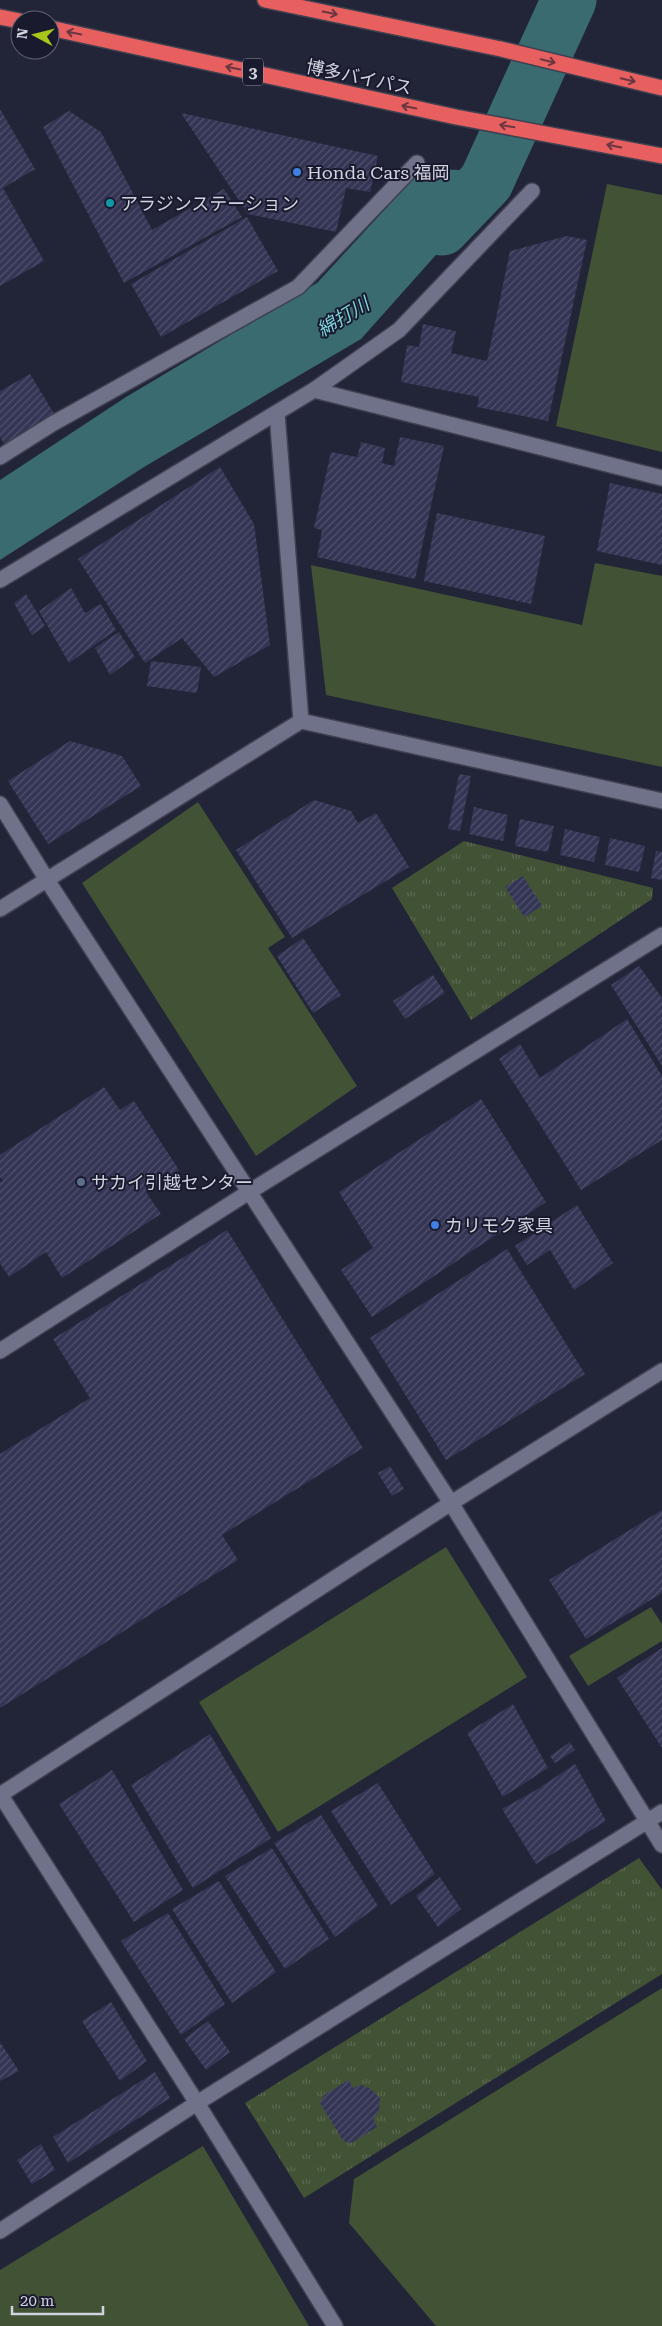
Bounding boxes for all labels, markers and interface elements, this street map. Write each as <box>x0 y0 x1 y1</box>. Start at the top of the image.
one-way arrow <box>321 9 337 19</box>
north arrow <box>10 10 60 60</box>
text: N <box>13 27 31 40</box>
one-way arrow <box>67 28 83 37</box>
street label: 博多バイパス <box>304 56 414 98</box>
one-way arrow <box>539 57 555 66</box>
road number: 3 <box>243 58 263 86</box>
one-way arrow <box>225 63 241 72</box>
one-way arrow <box>620 76 636 85</box>
one-way arrow <box>401 101 417 111</box>
one-way arrow <box>500 120 516 130</box>
one-way arrow <box>607 141 623 151</box>
place label: Honda Cars 福岡 <box>307 162 450 183</box>
marker: Honda Cars 福岡 <box>291 166 303 178</box>
place label: アラジンステーション <box>120 193 299 214</box>
marker: アラジンステーション <box>104 197 116 209</box>
water label: 綿打川 <box>313 291 375 342</box>
place label: サカイ引越センター <box>91 1172 253 1193</box>
marker: サカイ引越センター <box>75 1176 87 1188</box>
place label: カリモク家具 <box>445 1215 553 1236</box>
marker: カリモク家具 <box>429 1219 441 1231</box>
scale bar <box>12 2284 104 2316</box>
text: 20 m <box>20 2292 55 2310</box>

